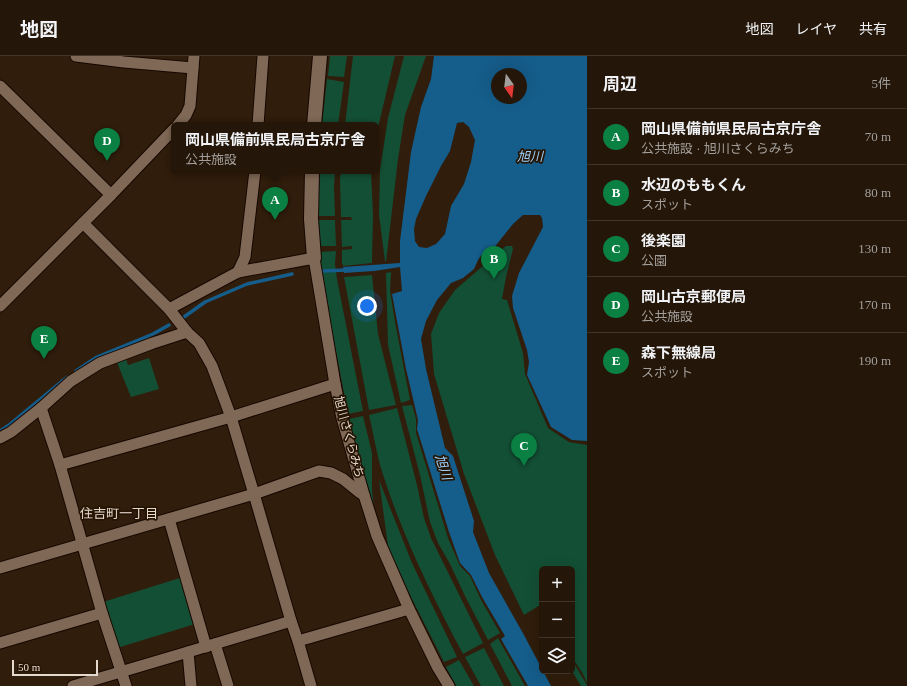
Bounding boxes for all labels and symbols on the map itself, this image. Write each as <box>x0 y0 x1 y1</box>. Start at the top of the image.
north arrow <box>491 68 527 104</box>
pin: D <box>94 128 120 161</box>
water label: 旭川 <box>517 149 545 164</box>
pin: A <box>262 187 288 220</box>
pin: B <box>481 246 507 279</box>
your location <box>357 296 377 316</box>
pin: E <box>31 326 57 359</box>
street label: 旭川さくらみち <box>331 395 367 479</box>
pin: C <box>511 433 537 466</box>
water label: 旭川 <box>432 452 455 484</box>
district label: 住吉町一丁目 <box>80 506 158 521</box>
scale bar <box>12 658 98 677</box>

